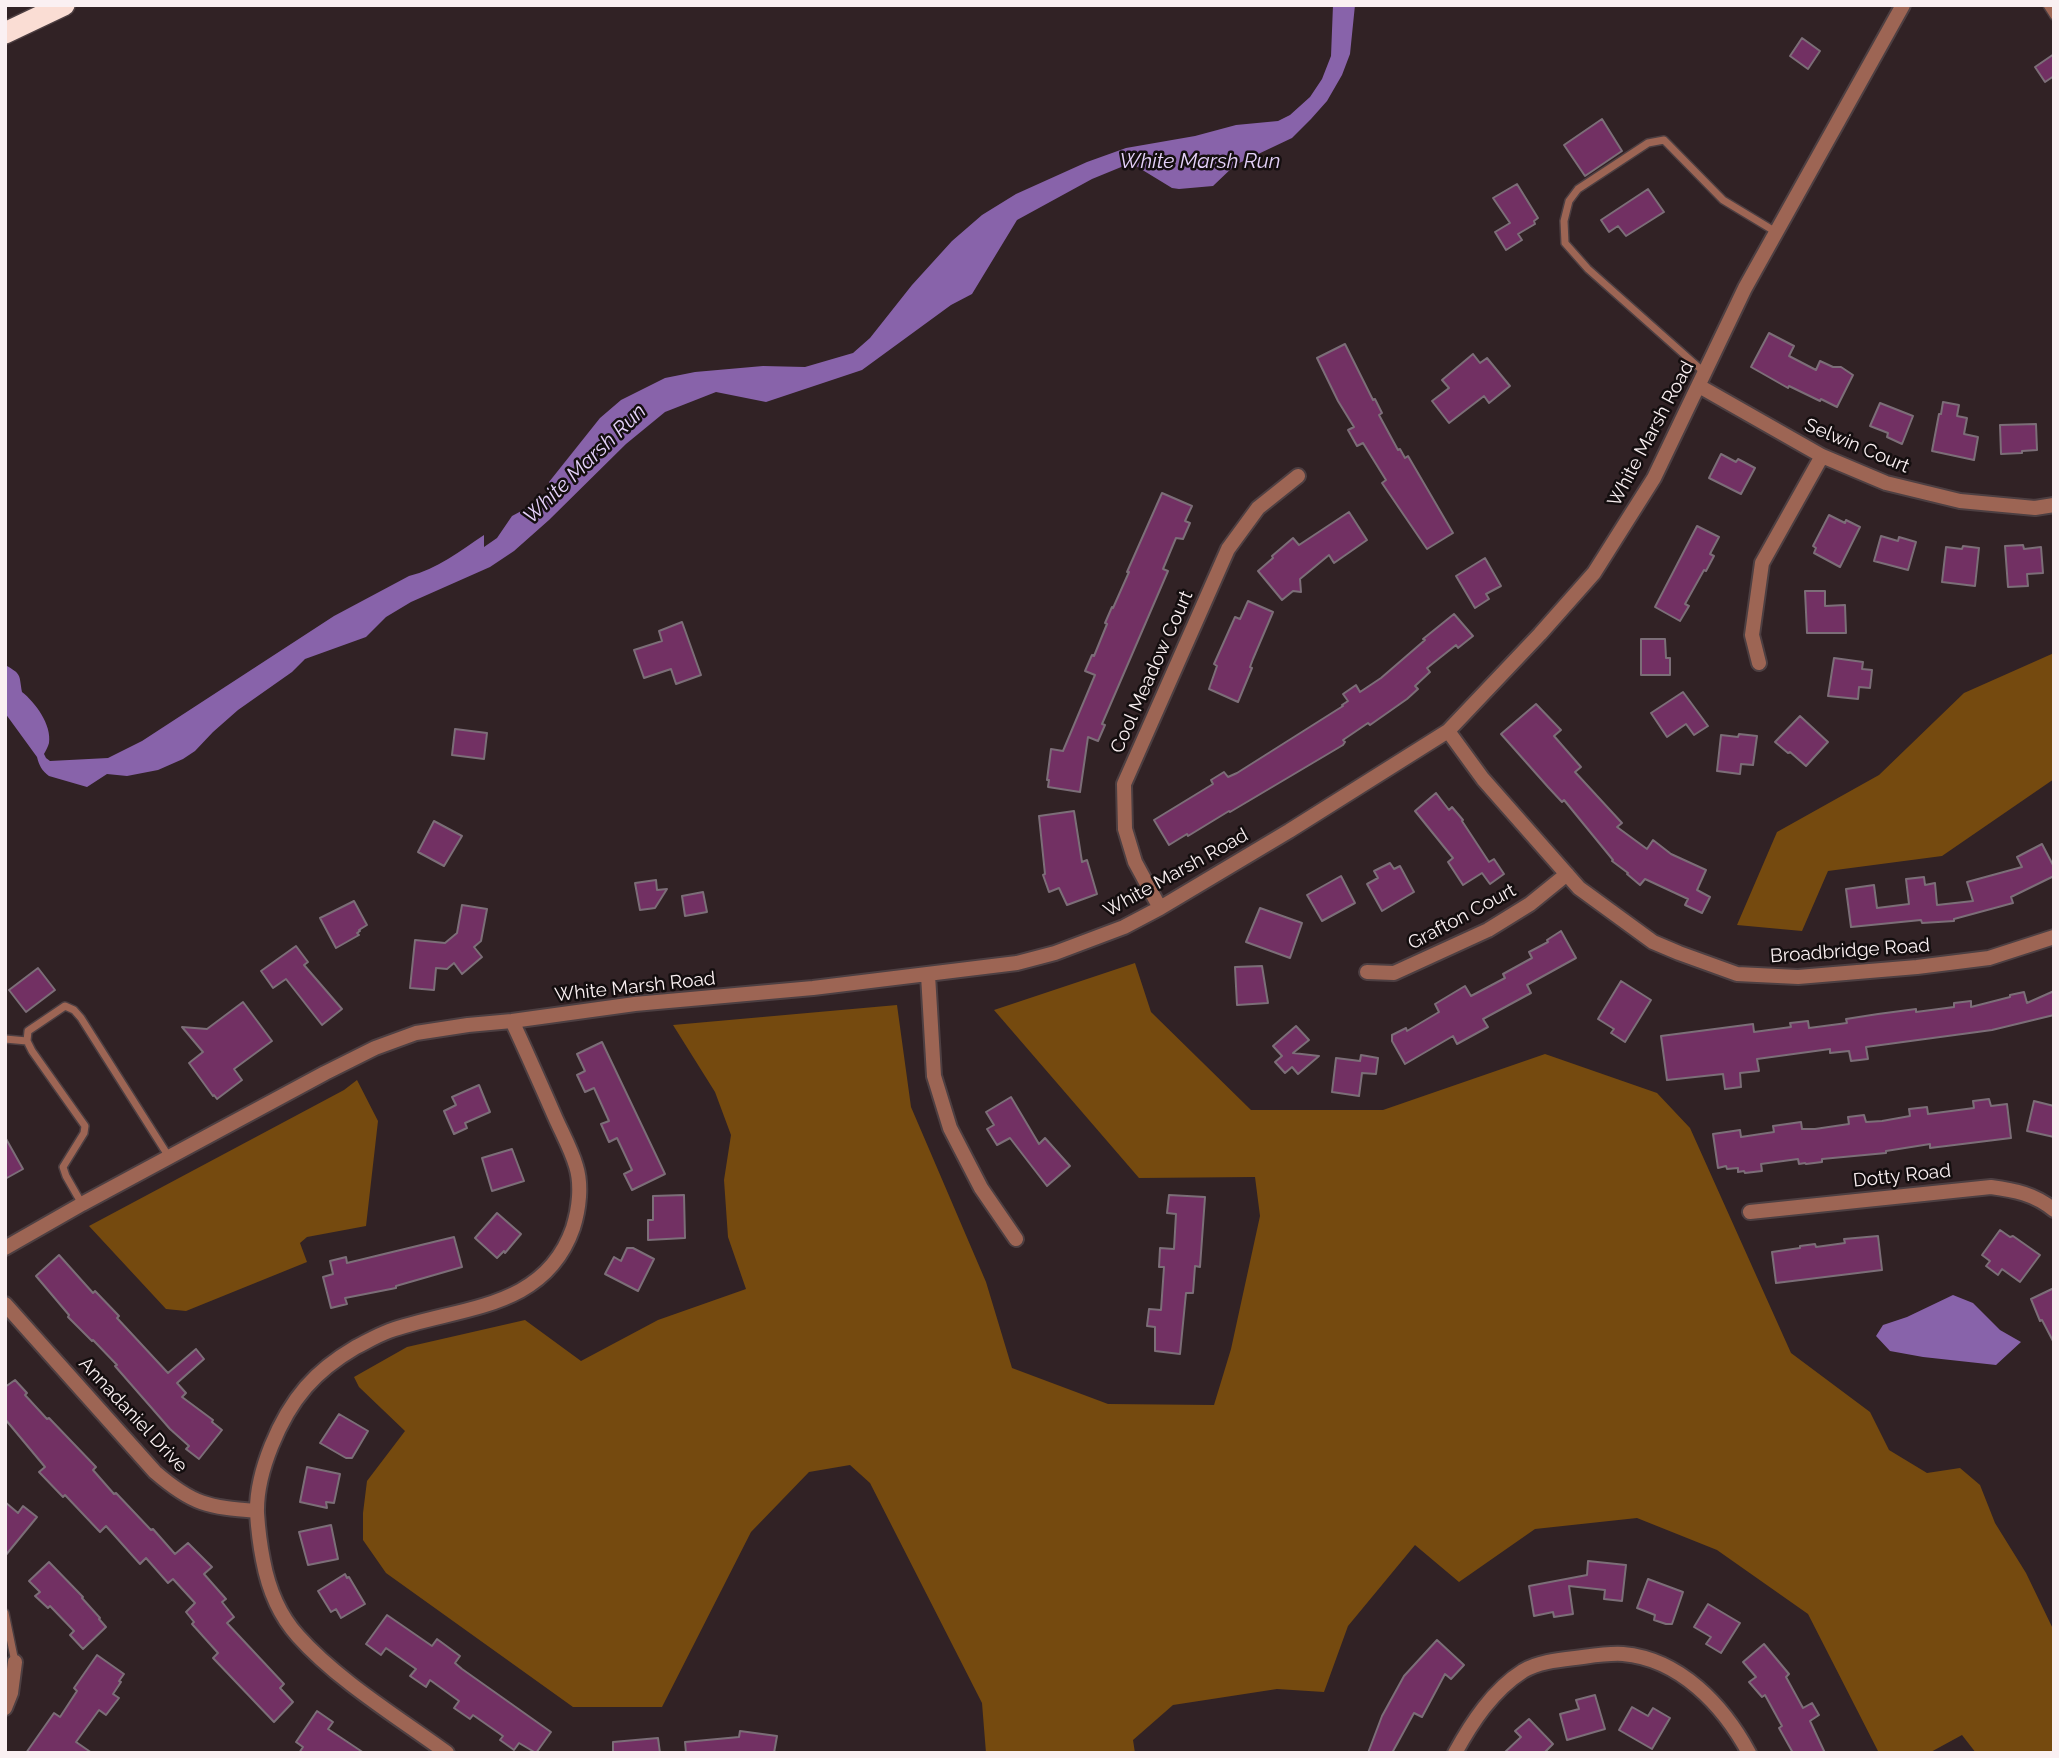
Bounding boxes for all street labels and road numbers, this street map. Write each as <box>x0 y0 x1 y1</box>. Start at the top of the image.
street label: White Marsh Road <box>1603 357 1699 511</box>
street label: Selwin Court <box>1801 414 1913 478</box>
street label: Cool Meadow Court <box>1106 587 1198 757</box>
street label: White Marsh Road <box>1100 824 1252 922</box>
street label: Grafton Court <box>1404 879 1520 955</box>
street label: Broadbridge Road <box>1769 934 1931 968</box>
street label: White Marsh Road <box>553 967 717 1007</box>
street label: Dotty Road <box>1852 1160 1952 1192</box>
street label: Annadaniel Drive <box>74 1353 192 1477</box>

